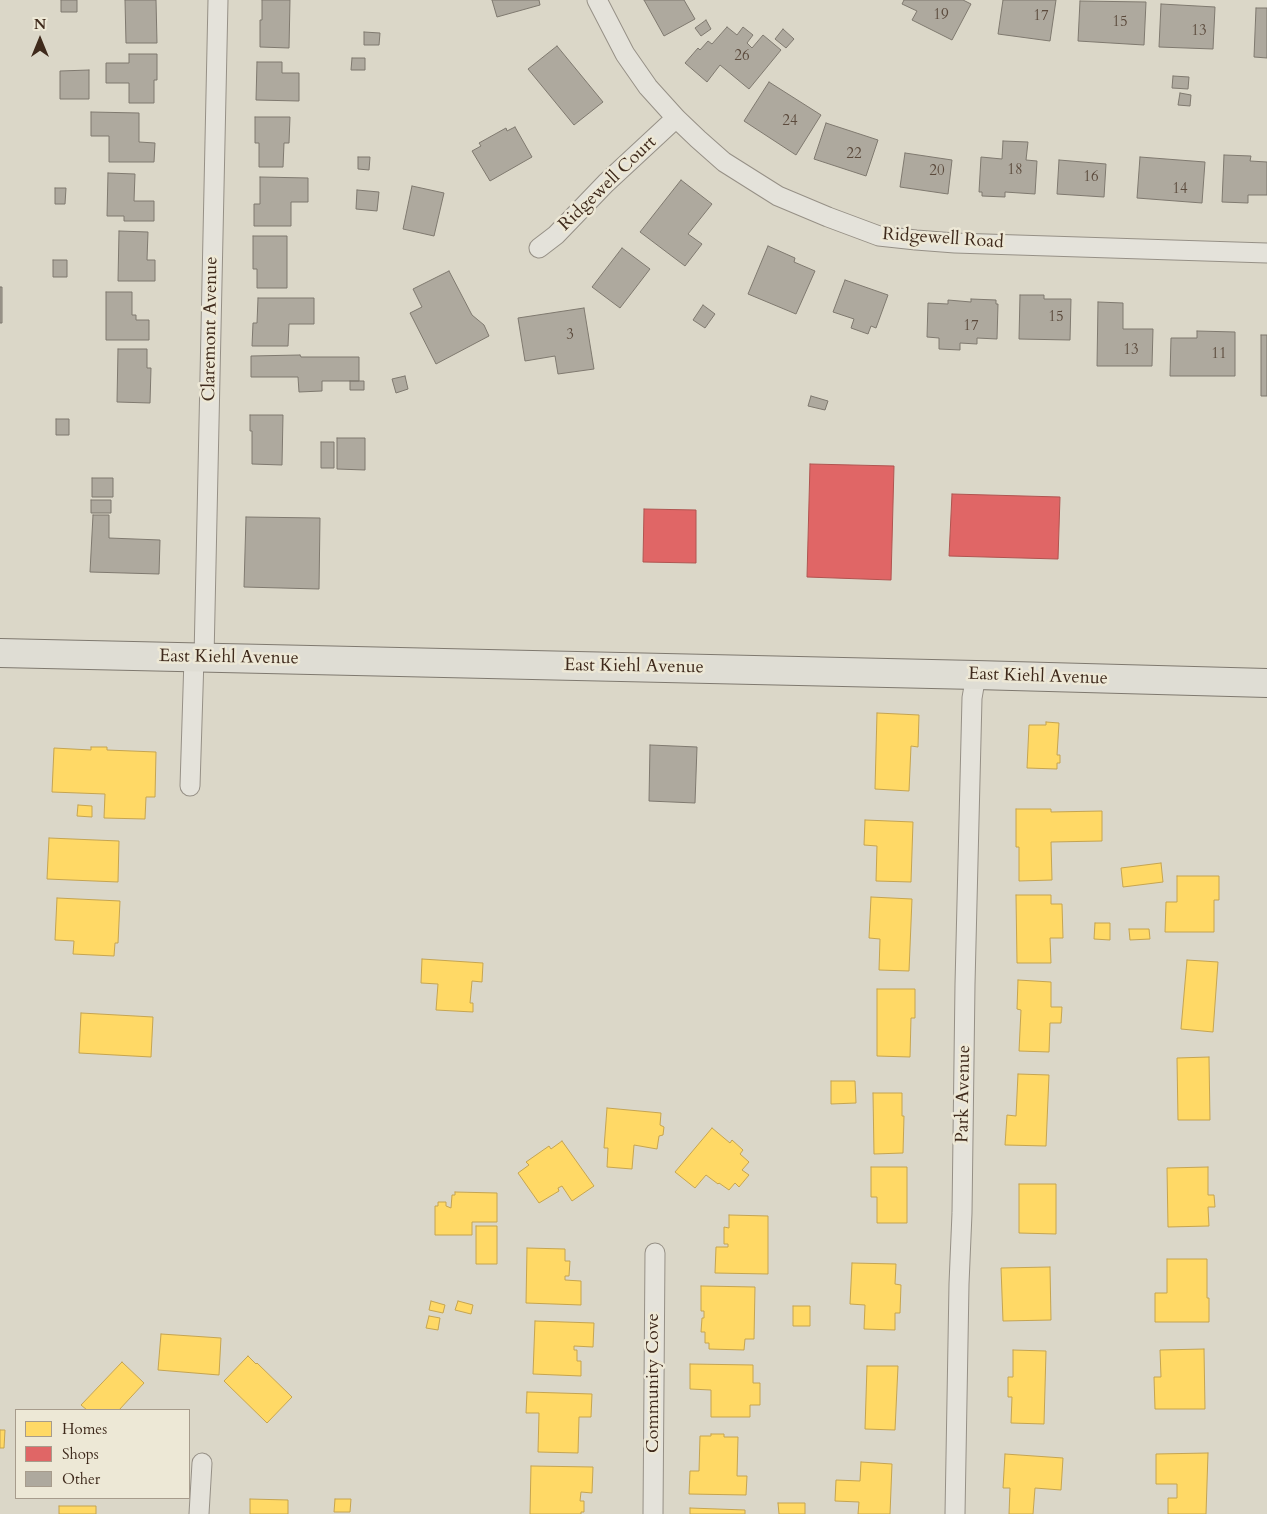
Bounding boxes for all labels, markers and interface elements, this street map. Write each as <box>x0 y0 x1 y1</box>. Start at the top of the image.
house number: 19 <box>933 7 949 25</box>
house number: 17 <box>1033 8 1049 26</box>
house number: 15 <box>1112 14 1128 32</box>
north arrow <box>15 15 65 65</box>
text: N <box>34 15 46 34</box>
house number: 13 <box>1191 23 1207 41</box>
house number: 26 <box>734 48 750 66</box>
house number: 24 <box>782 113 798 131</box>
street label: Ridgewell Court <box>555 132 661 236</box>
house number: 22 <box>846 146 862 164</box>
house number: 18 <box>1007 162 1023 180</box>
house number: 20 <box>929 163 945 181</box>
house number: 16 <box>1083 169 1099 187</box>
house number: 14 <box>1172 181 1188 199</box>
street label: Ridgewell Road <box>882 224 1004 254</box>
street label: Claremont Avenue <box>199 256 223 402</box>
house number: 15 <box>1048 309 1064 327</box>
house number: 17 <box>963 318 979 336</box>
house number: 3 <box>566 327 574 345</box>
house number: 13 <box>1123 342 1139 360</box>
house number: 11 <box>1211 346 1227 364</box>
street label: East Kiehl Avenue <box>159 646 299 670</box>
street label: East Kiehl Avenue <box>564 655 704 679</box>
street label: East Kiehl Avenue <box>968 664 1108 690</box>
street label: Park Avenue <box>952 1045 976 1143</box>
street label: Community Cove <box>643 1313 665 1453</box>
legend <box>15 1409 190 1499</box>
text: Homes <box>62 1419 107 1439</box>
text: Shops <box>62 1444 99 1464</box>
text: Other <box>62 1469 100 1489</box>

